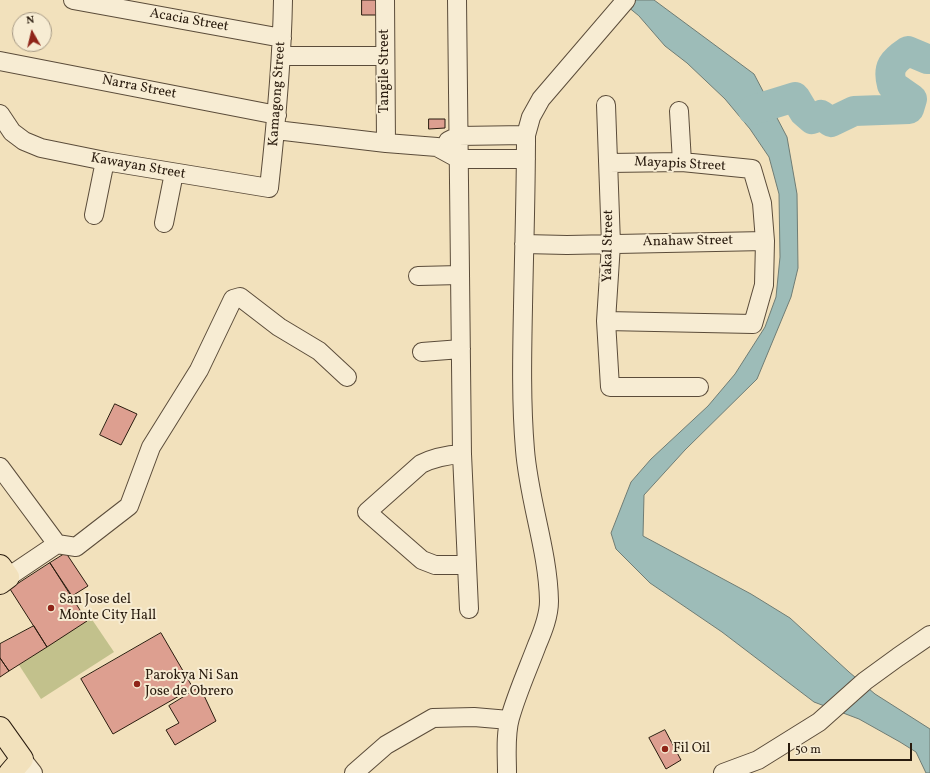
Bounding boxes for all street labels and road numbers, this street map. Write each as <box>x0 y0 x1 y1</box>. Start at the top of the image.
street label: Acacia Street <box>148 6 230 36</box>
street label: Tangile Street <box>377 29 393 113</box>
street label: Kamagong Street <box>266 41 290 147</box>
street label: Narra Street <box>100 73 178 103</box>
street label: Kawayan Street <box>89 150 187 184</box>
street label: Mayapis Street <box>634 154 726 176</box>
street label: Yakal Street <box>600 209 618 283</box>
street label: Anahaw Street <box>643 233 733 251</box>

